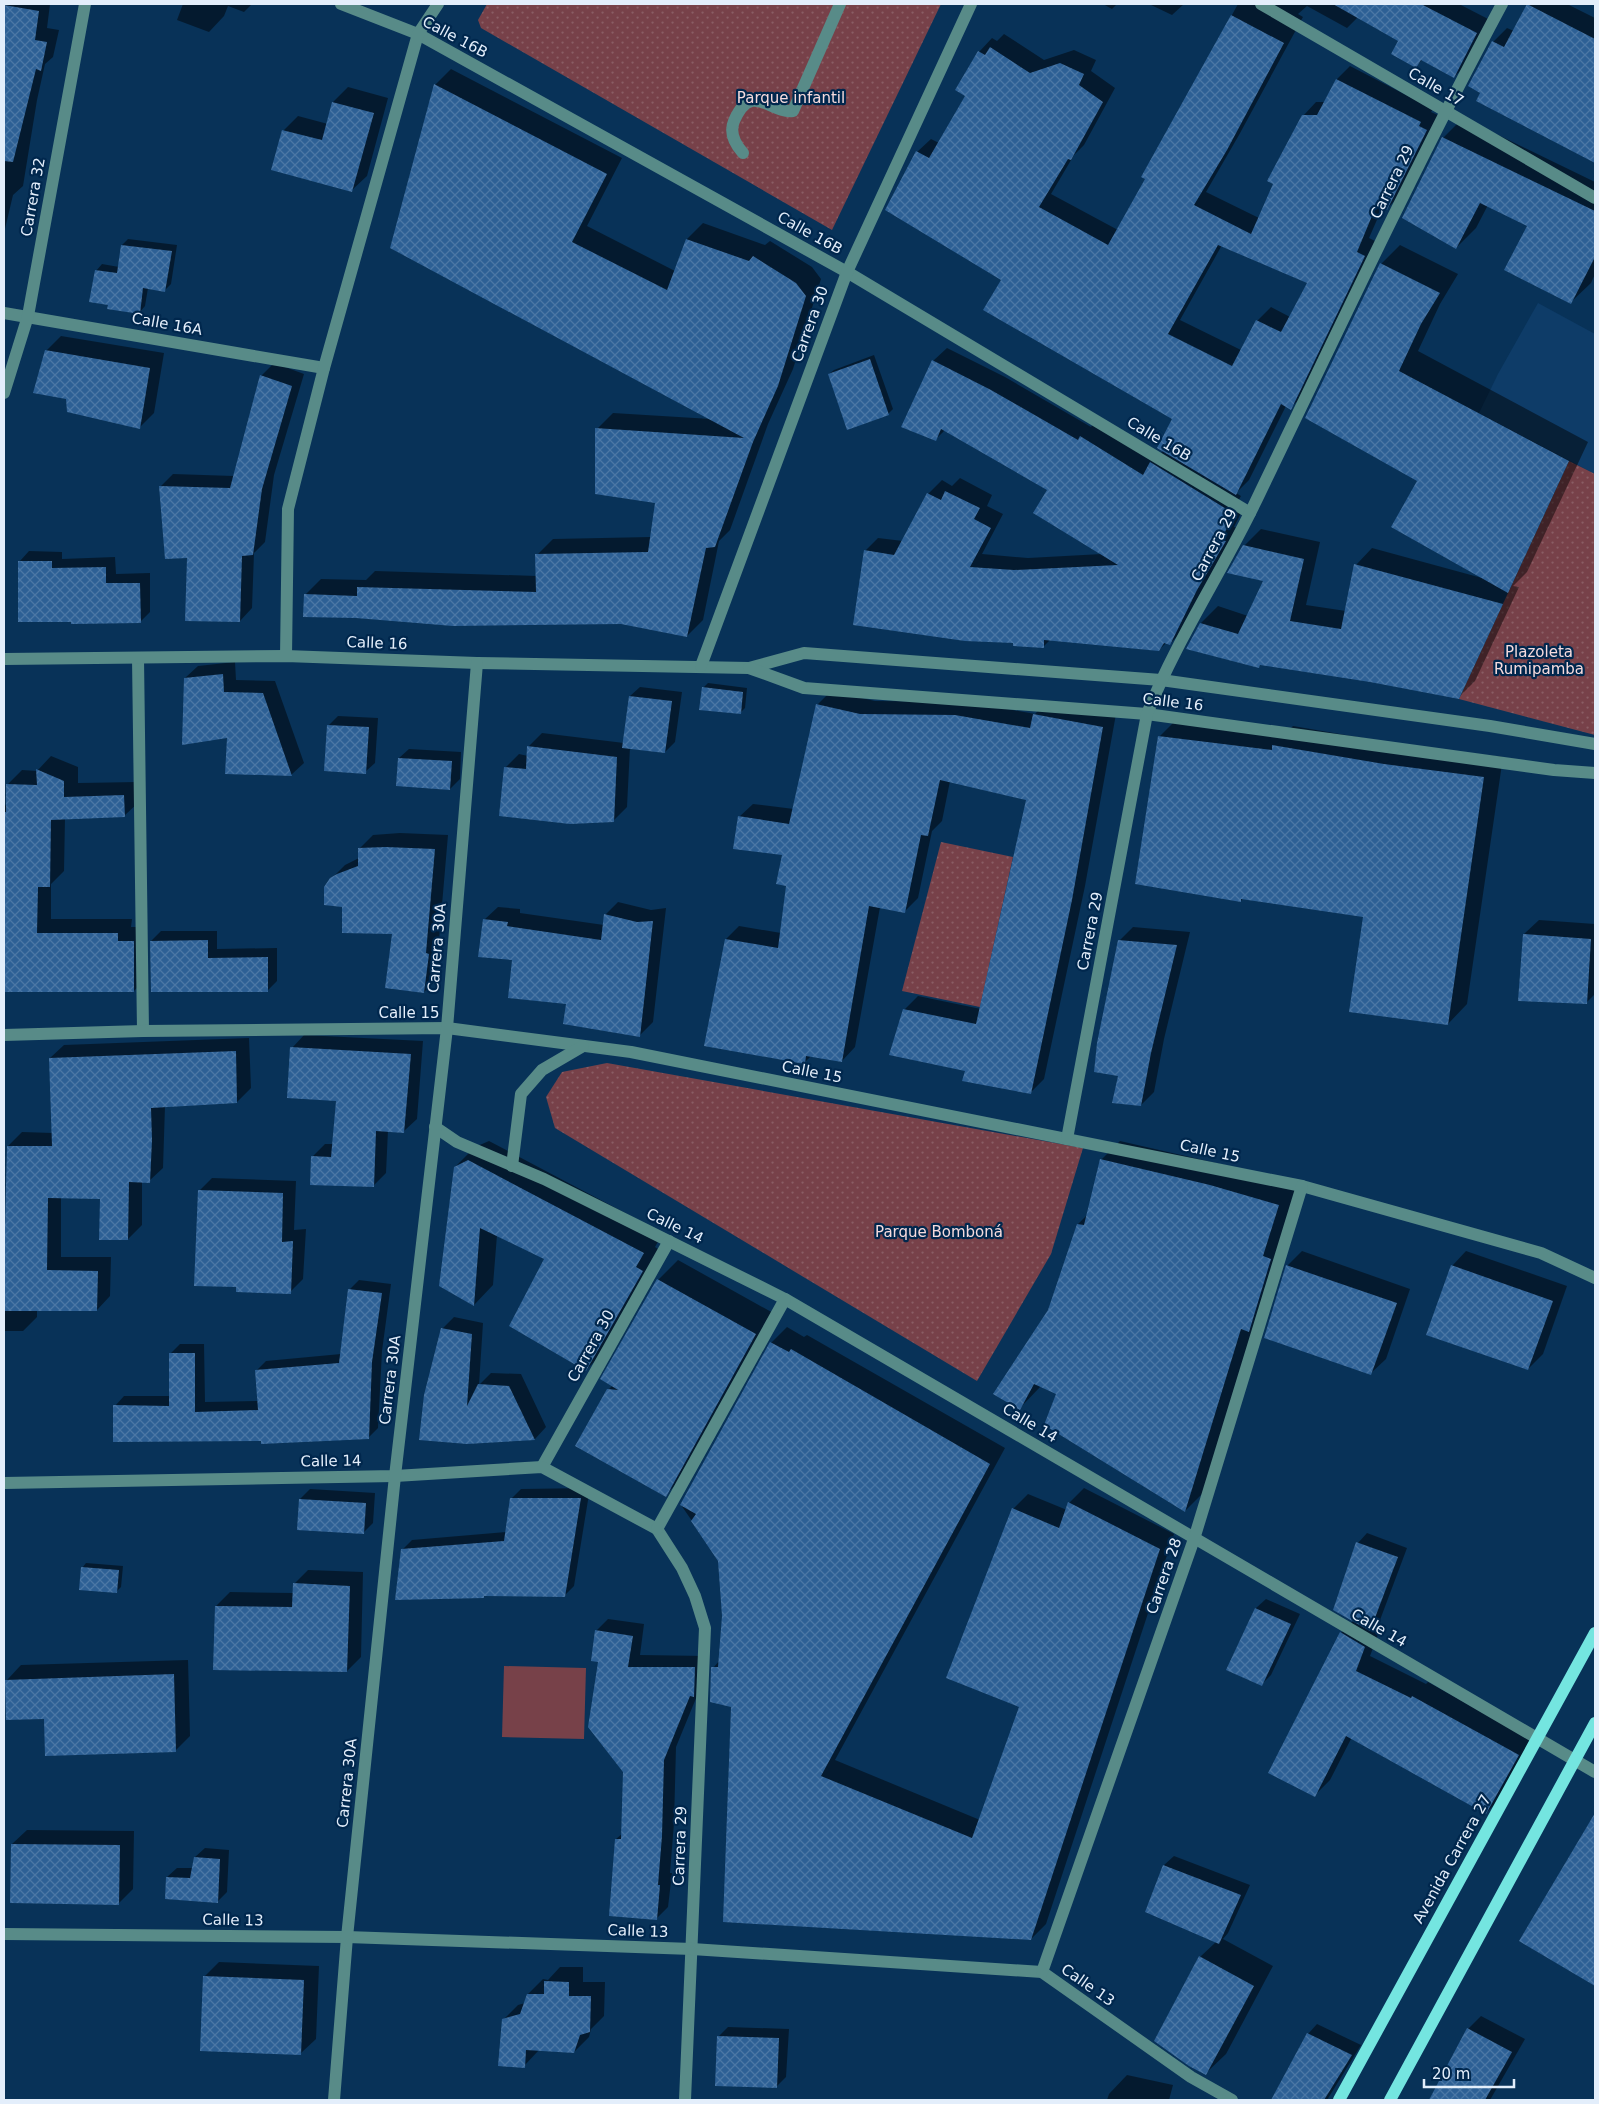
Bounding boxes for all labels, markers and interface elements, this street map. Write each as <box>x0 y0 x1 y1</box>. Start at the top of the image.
street label: Calle 16B <box>419 12 491 62</box>
street label: Calle 17 <box>1405 64 1467 110</box>
park label: Parque infantil <box>737 89 845 107</box>
street label: Carrera 29 <box>1366 142 1418 222</box>
street label: Carrera 32 <box>17 156 49 238</box>
street label: Calle 16B <box>774 208 846 258</box>
street label: Carrera 30 <box>788 283 832 365</box>
street label: Calle 16A <box>130 309 204 339</box>
street label: Calle 16B <box>1124 413 1194 465</box>
street label: Carrera 29 <box>1187 506 1241 584</box>
street label: Calle 16 <box>346 633 408 653</box>
park label: Plazoleta Rumipamba <box>1494 643 1584 678</box>
street label: Calle 16 <box>1142 689 1204 715</box>
street label: Carrera 29 <box>1074 890 1106 972</box>
street label: Carrera 30A <box>424 902 450 994</box>
street label: Calle 15 <box>378 1004 440 1022</box>
street label: Calle 15 <box>780 1057 844 1087</box>
street label: Calle 15 <box>1178 1136 1242 1166</box>
street label: Calle 14 <box>644 1205 706 1247</box>
park label: Parque Bomboná <box>875 1223 1003 1241</box>
street label: Carrera 30 <box>564 1307 618 1385</box>
street label: Carrera 30A <box>376 1333 405 1426</box>
street label: Calle 14 <box>999 1400 1061 1446</box>
street label: Calle 14 <box>300 1451 362 1471</box>
street label: Carrera 28 <box>1142 1535 1186 1617</box>
street label: Calle 14 <box>1348 1605 1410 1651</box>
street label: Carrera 30A <box>333 1737 361 1829</box>
street label: Avenida Carrera 27 <box>1409 1791 1495 1927</box>
street label: Carrera 29 <box>670 1806 690 1886</box>
street label: Calle 13 <box>202 1910 264 1930</box>
street label: Calle 13 <box>607 1921 669 1941</box>
street label: Calle 13 <box>1058 1960 1118 2010</box>
scale bar <box>1424 2056 1514 2088</box>
text: 20 m <box>1432 2065 1470 2083</box>

